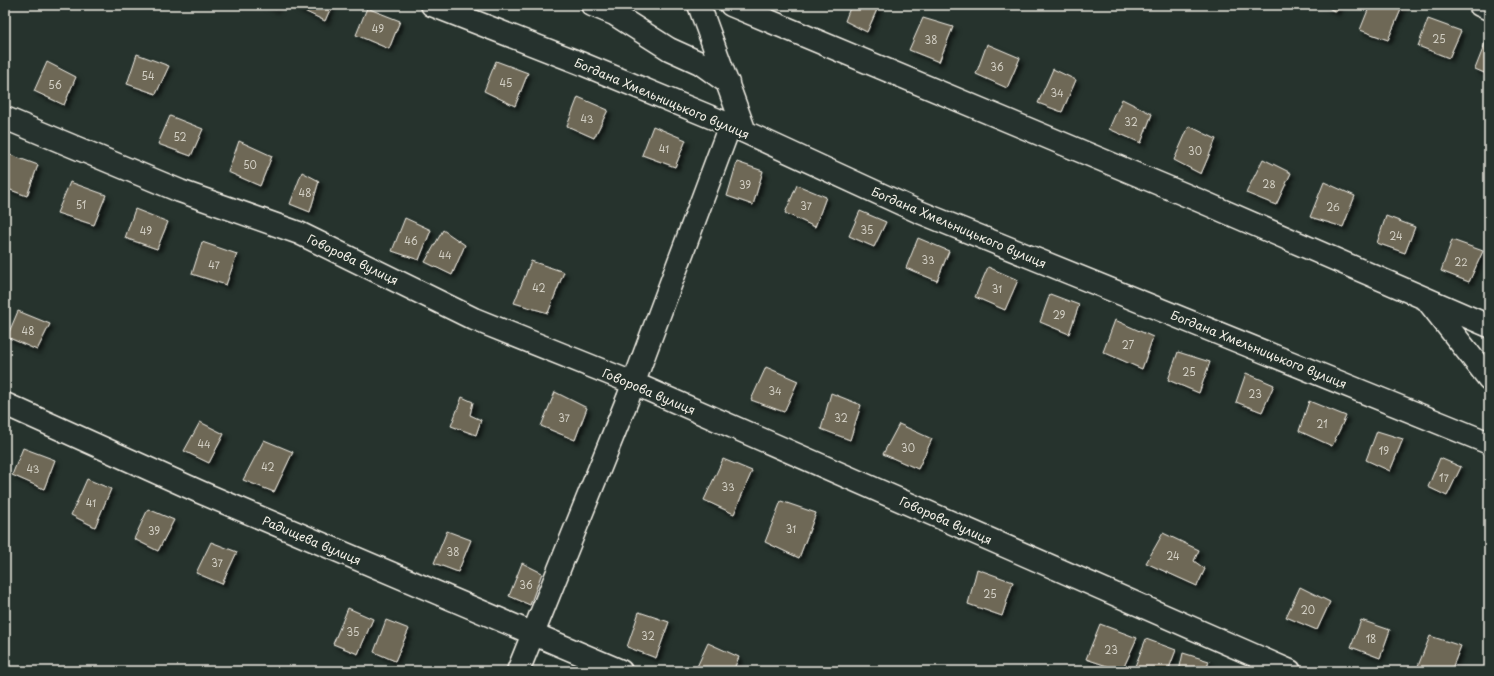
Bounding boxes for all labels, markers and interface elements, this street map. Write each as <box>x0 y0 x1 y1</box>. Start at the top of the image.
house number: 49 <box>372 21 384 36</box>
house number: 25 <box>1432 31 1446 46</box>
house number: 38 <box>925 32 937 47</box>
street label: Богдана Хмельницького вулиця <box>572 53 752 143</box>
house number: 36 <box>990 59 1004 74</box>
house number: 54 <box>141 68 155 83</box>
house number: 45 <box>500 75 512 90</box>
house number: 56 <box>48 77 62 92</box>
house number: 34 <box>1050 85 1064 100</box>
house number: 43 <box>581 111 594 126</box>
house number: 32 <box>1124 114 1138 129</box>
house number: 52 <box>173 129 187 144</box>
house number: 41 <box>659 141 669 156</box>
house number: 30 <box>1188 143 1202 158</box>
house number: 50 <box>243 157 257 172</box>
house number: 28 <box>1262 176 1276 191</box>
house number: 39 <box>739 177 751 192</box>
street label: Богдана Хмельницького вулиця <box>869 182 1049 272</box>
house number: 48 <box>299 185 311 200</box>
house number: 51 <box>76 197 86 212</box>
house number: 37 <box>800 198 813 213</box>
house number: 26 <box>1326 199 1340 214</box>
house number: 35 <box>861 222 873 237</box>
house number: 49 <box>140 223 152 238</box>
house number: 24 <box>1389 228 1403 243</box>
street label: Говорова вулиця <box>304 229 402 289</box>
house number: 46 <box>404 233 418 248</box>
house number: 44 <box>438 247 452 262</box>
house number: 33 <box>921 252 935 267</box>
house number: 22 <box>1454 254 1468 269</box>
house number: 47 <box>208 257 221 272</box>
house number: 42 <box>532 280 546 295</box>
house number: 31 <box>992 281 1002 296</box>
street label: Богдана Хмельницького вулиця <box>1168 305 1350 393</box>
house number: 29 <box>1053 307 1066 322</box>
house number: 48 <box>22 323 34 338</box>
house number: 27 <box>1122 337 1135 352</box>
street label: Говорова вулиця <box>600 363 698 419</box>
house number: 25 <box>1182 364 1196 379</box>
house number: 34 <box>768 383 782 398</box>
house number: 23 <box>1248 386 1262 401</box>
house number: 37 <box>558 410 571 425</box>
house number: 32 <box>834 410 848 425</box>
house number: 21 <box>1316 416 1328 431</box>
house number: 44 <box>197 436 211 451</box>
house number: 30 <box>901 440 915 455</box>
house number: 19 <box>1379 443 1389 458</box>
house number: 42 <box>261 459 275 474</box>
house number: 43 <box>27 461 40 476</box>
house number: 17 <box>1439 470 1450 485</box>
house number: 33 <box>721 479 735 494</box>
street label: Говорова вулиця <box>897 492 995 548</box>
house number: 41 <box>86 495 96 510</box>
street label: Радищева вулиця <box>260 511 364 569</box>
house number: 31 <box>786 521 796 536</box>
house number: 39 <box>148 523 160 538</box>
house number: 38 <box>447 544 459 559</box>
house number: 24 <box>1166 548 1180 563</box>
house number: 37 <box>211 555 224 570</box>
house number: 36 <box>519 577 533 592</box>
house number: 25 <box>983 586 997 601</box>
house number: 20 <box>1301 602 1315 617</box>
house number: 35 <box>347 624 359 639</box>
house number: 32 <box>641 628 655 643</box>
house number: 18 <box>1366 631 1376 646</box>
house number: 23 <box>1104 642 1118 657</box>

